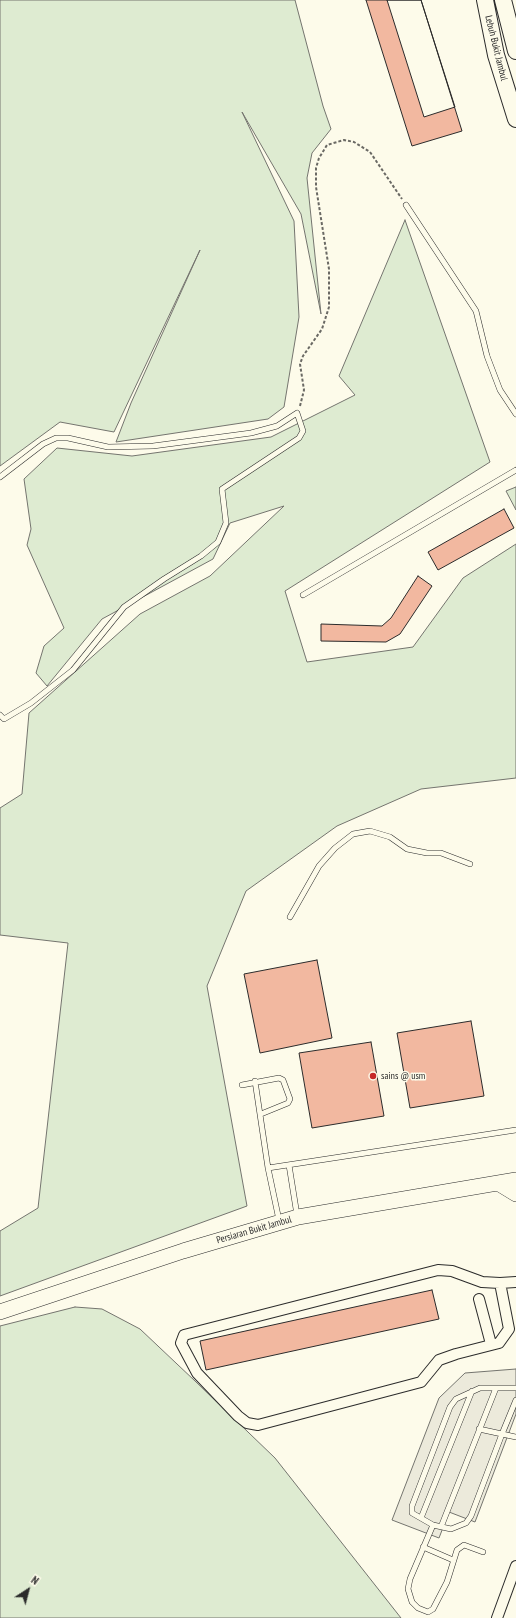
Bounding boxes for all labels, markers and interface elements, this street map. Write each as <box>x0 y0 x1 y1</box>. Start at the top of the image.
street label: Lebuh Bukit Jambul <box>482 14 510 82</box>
place label: sains @ usm <box>381 1070 425 1082</box>
marker: sains @ usm <box>368 1071 378 1081</box>
street label: Persiaran Bukit Jambul <box>215 1214 293 1246</box>
north arrow <box>8 1570 48 1610</box>
text: N <box>29 1573 42 1588</box>

